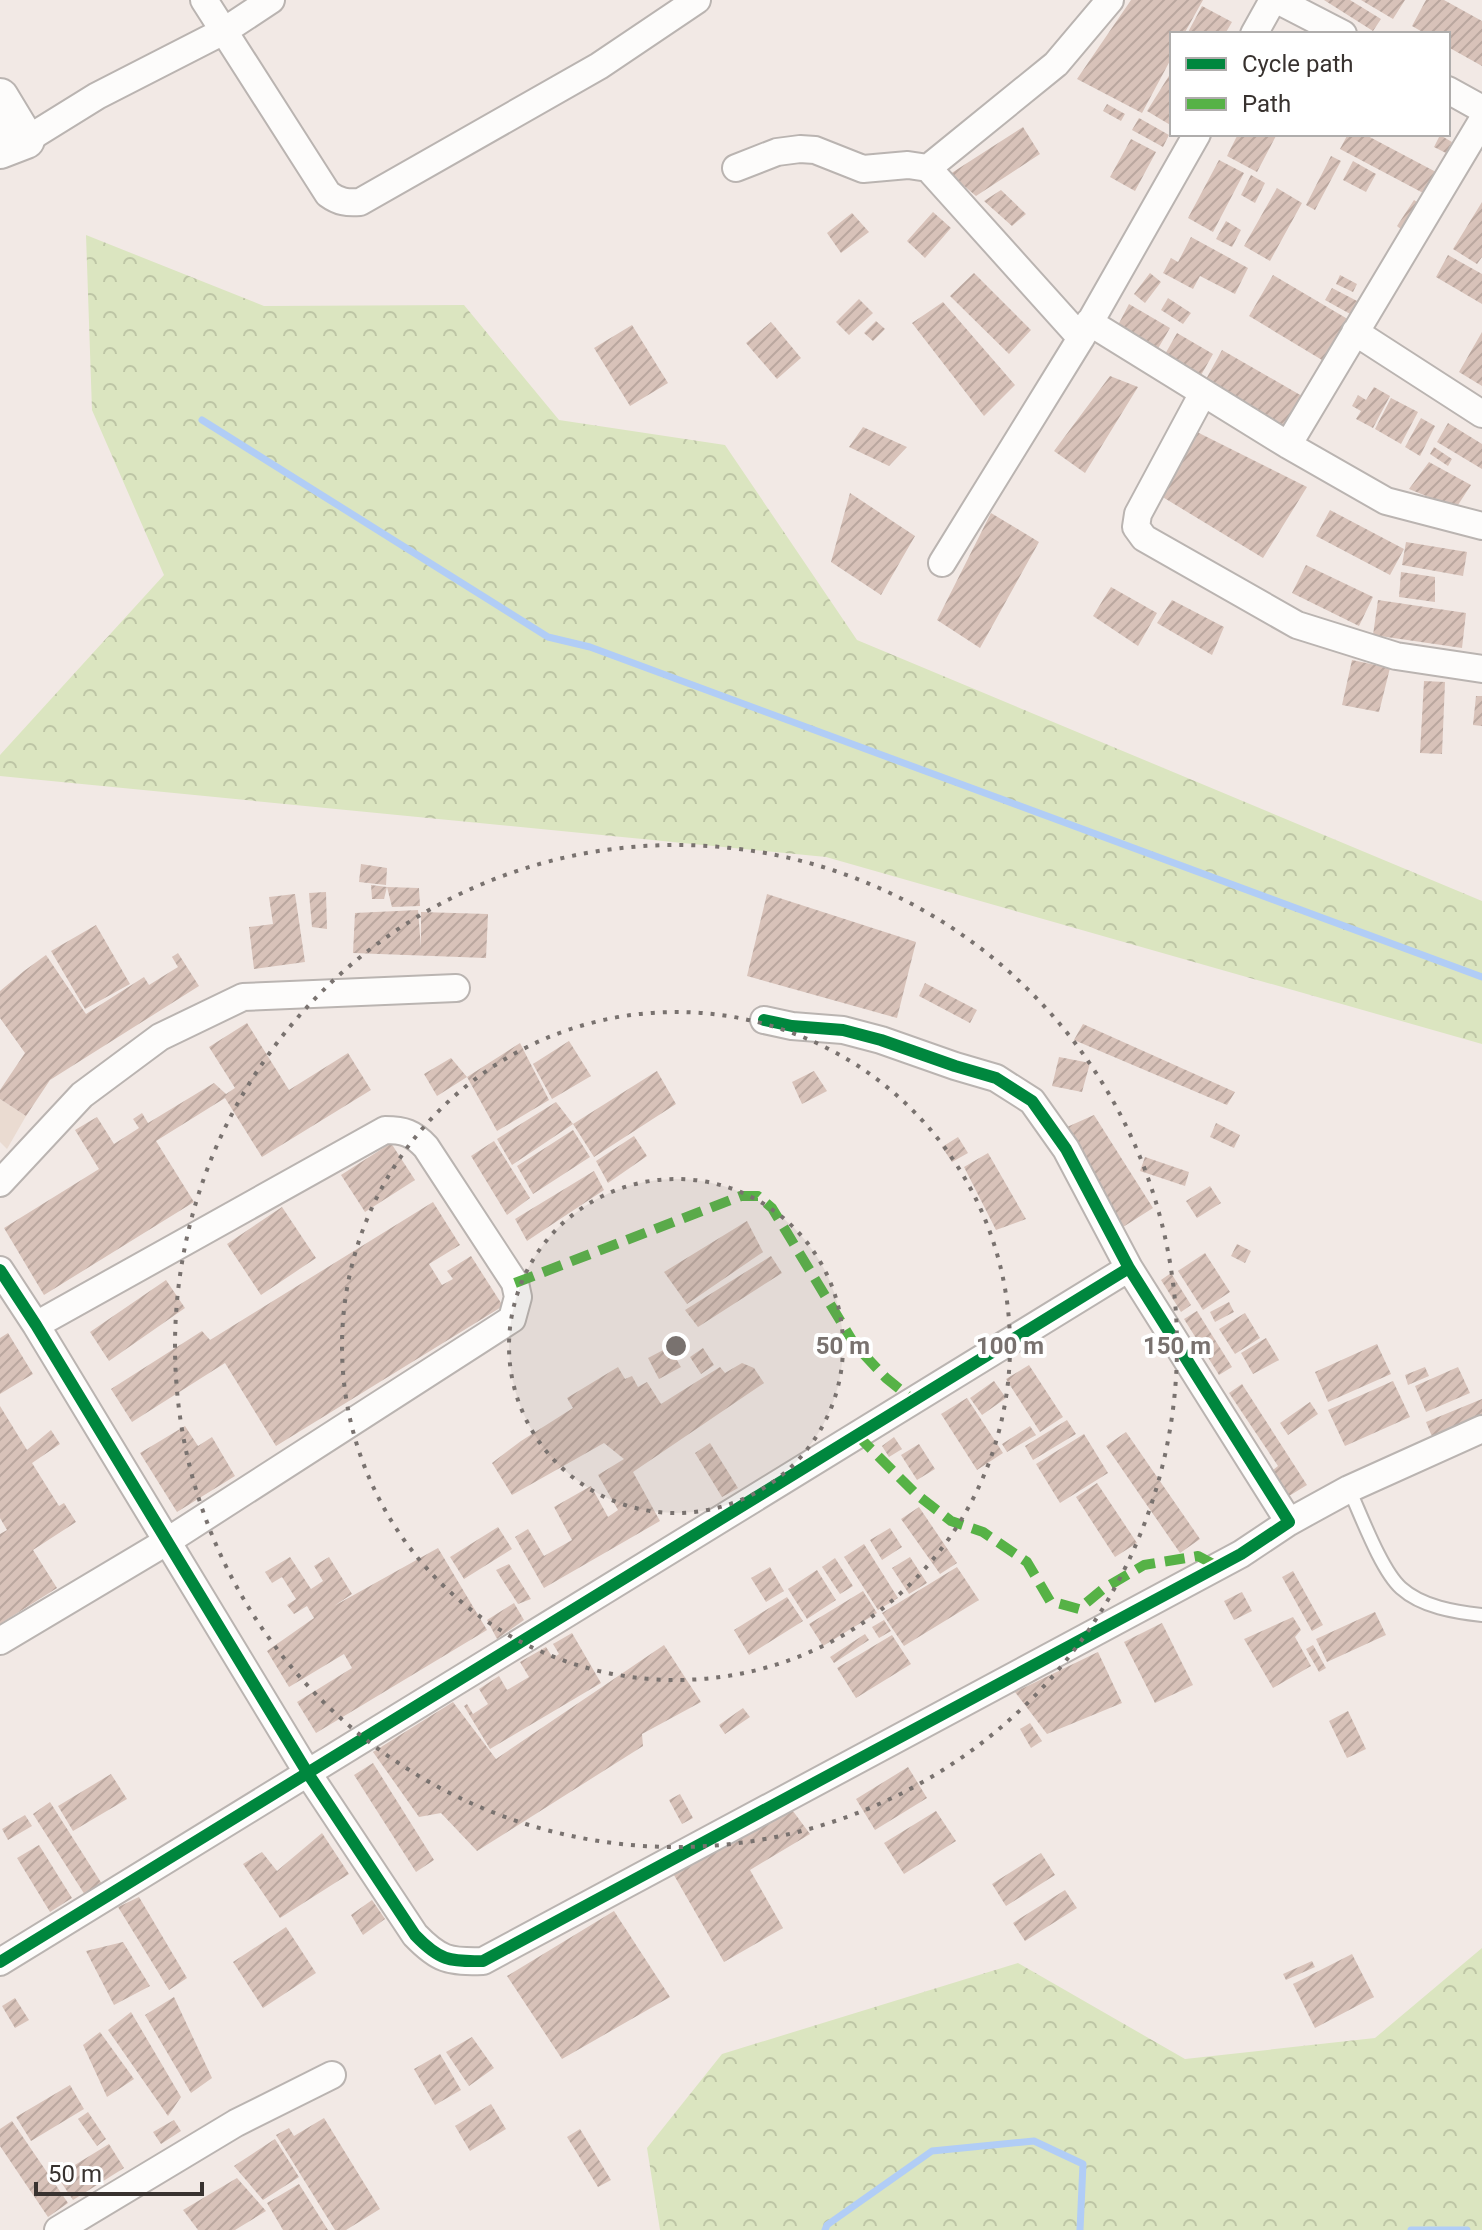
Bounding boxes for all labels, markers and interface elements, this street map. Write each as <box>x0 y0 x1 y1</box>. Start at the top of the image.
legend <box>1170 32 1450 136</box>
text: Cycle path <box>1242 50 1354 78</box>
text: Path <box>1242 90 1291 118</box>
centre of rings <box>662 1332 690 1360</box>
text: 50 m <box>816 1332 870 1360</box>
text: 100 m <box>976 1332 1044 1360</box>
text: 150 m <box>1143 1332 1211 1360</box>
scale bar <box>36 2146 202 2196</box>
text: 50 m <box>48 2160 102 2188</box>

